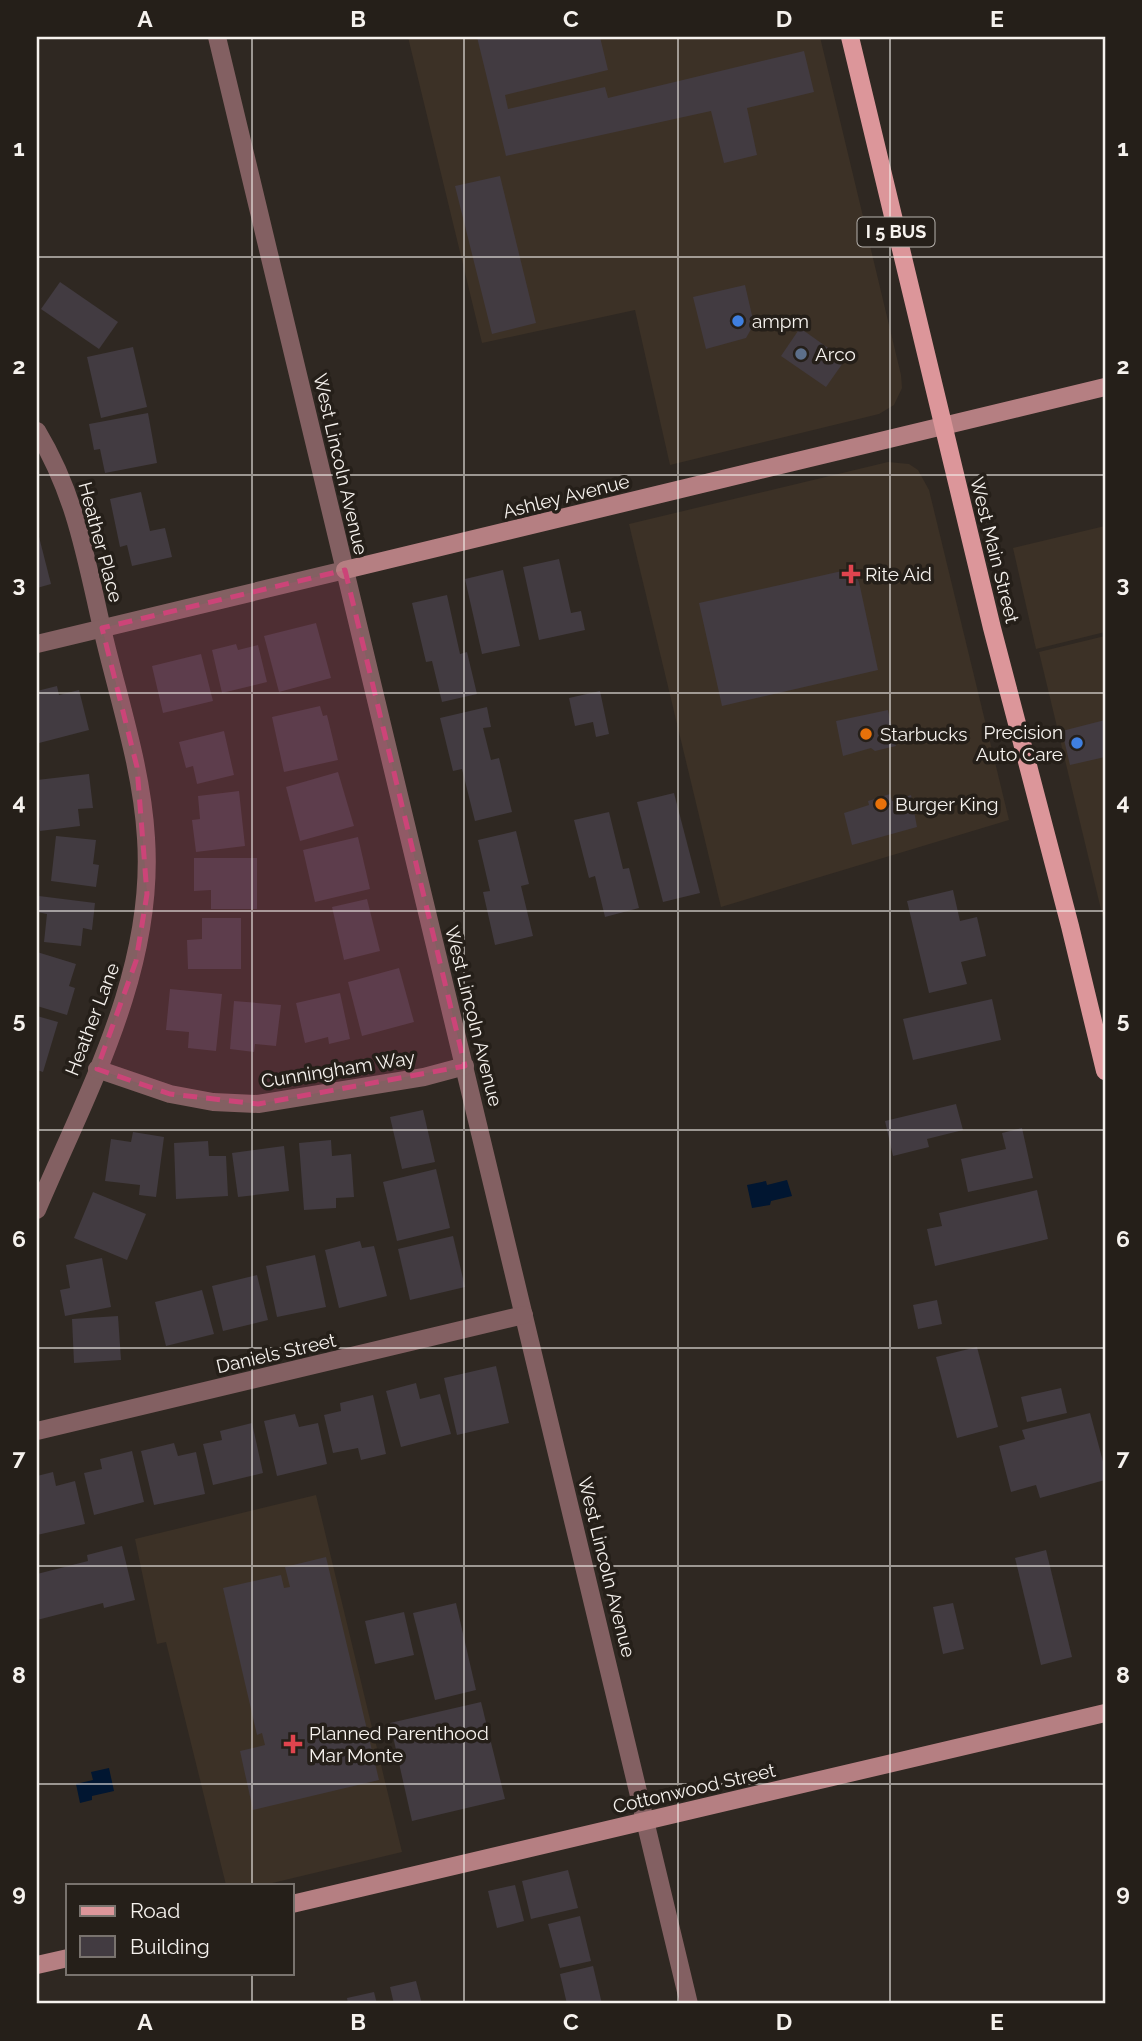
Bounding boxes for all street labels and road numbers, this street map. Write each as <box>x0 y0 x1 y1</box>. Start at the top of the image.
road number: I 5 BUS <box>858 218 934 246</box>
street label: West Lincoln Avenue <box>309 371 373 557</box>
street label: Ashley Avenue <box>500 470 632 522</box>
street label: West Main Street <box>966 475 1024 626</box>
street label: Heather Place <box>74 479 128 605</box>
street label: West Lincoln Avenue <box>441 923 507 1109</box>
street label: Heather Lane <box>60 960 124 1078</box>
street label: Cunningham Way <box>259 1046 417 1092</box>
street label: Daniels Street <box>214 1328 339 1377</box>
street label: West Lincoln Avenue <box>574 1474 640 1660</box>
street label: Cottonwood Street <box>611 1758 778 1817</box>

